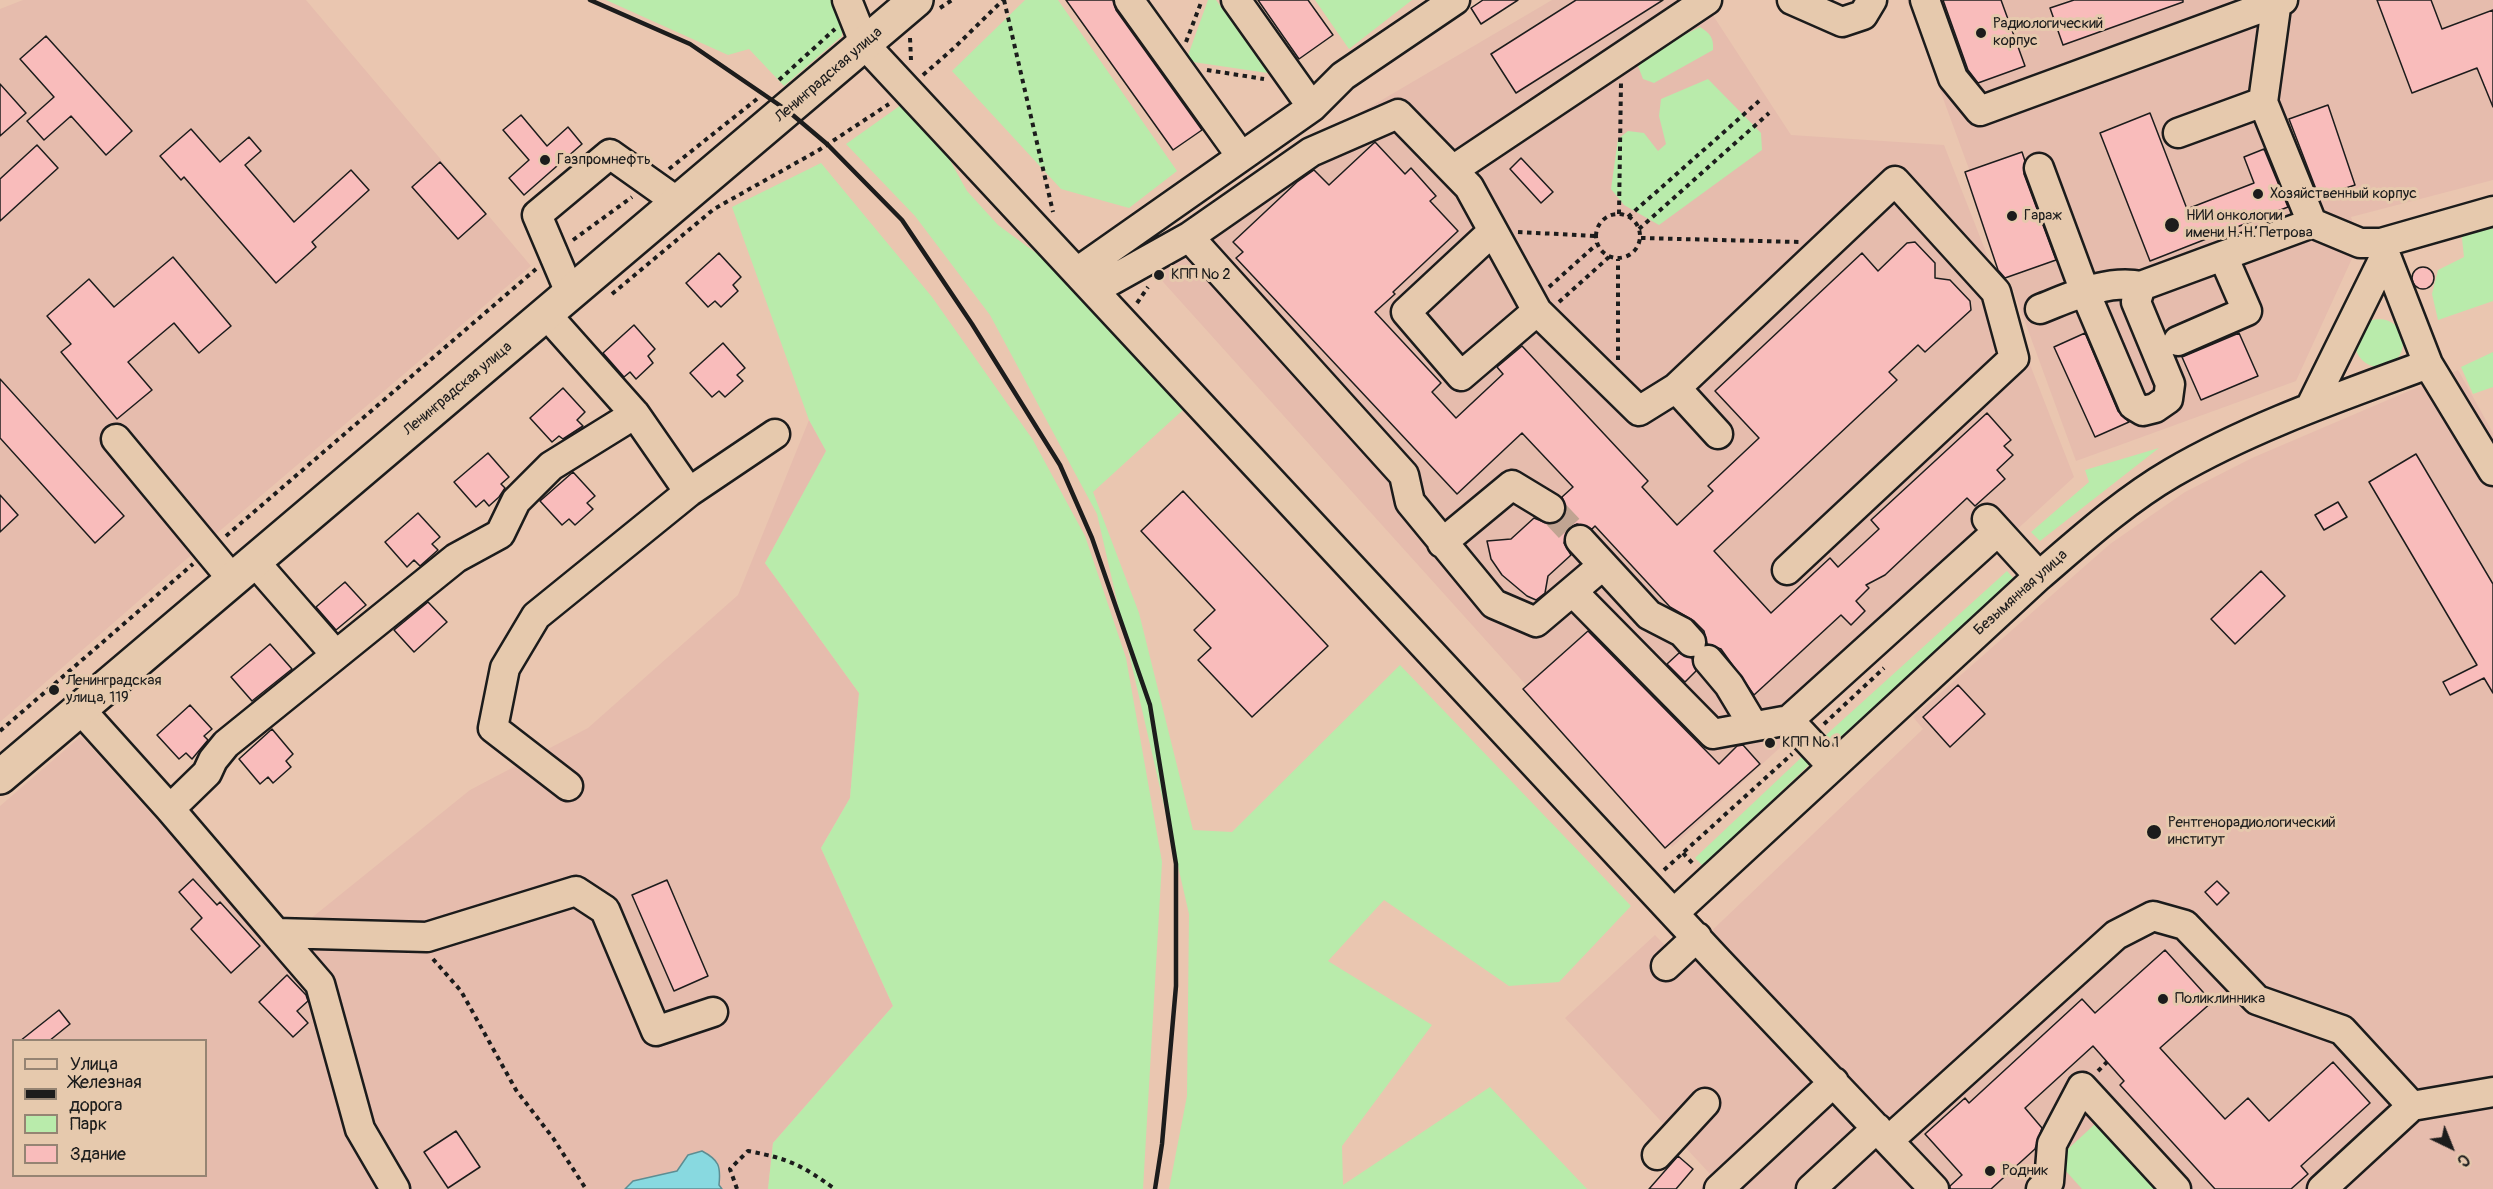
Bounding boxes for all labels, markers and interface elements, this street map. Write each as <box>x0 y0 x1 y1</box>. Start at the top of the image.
place label: Радиологический корпус <box>1993 15 2103 50</box>
street label: Ленинградская улица <box>772 24 886 126</box>
marker: Радиологический корпус <box>1974 26 1988 40</box>
place label: Газпромнефть <box>557 151 651 169</box>
marker: Газпромнефть <box>538 153 552 167</box>
place label: Хозяйственный корпус <box>2270 185 2417 203</box>
marker: Хозяйственный корпус <box>2251 187 2265 201</box>
place label: Гараж <box>2024 207 2062 225</box>
place label: НИИ онкологии имени Н. Н. Петрова <box>2186 207 2313 242</box>
marker: Гараж <box>2005 209 2019 223</box>
marker: НИИ онкологии имени Н. Н. Петрова <box>2163 216 2181 234</box>
place label: КПП № 2 <box>1171 266 1231 284</box>
marker: КПП № 2 <box>1152 268 1166 282</box>
street label: Ленинградская улица <box>400 338 516 440</box>
street label: Безымянная улица <box>1970 546 2072 640</box>
place label: Ленинградская улица, 119 <box>66 672 162 707</box>
marker: Ленинградская улица, 119 <box>47 683 61 697</box>
place label: КПП № 1 <box>1782 734 1839 752</box>
marker: КПП № 1 <box>1763 736 1777 750</box>
place label: Рентгенорадиологический институт <box>2168 814 2336 849</box>
marker: Рентгенорадиологический институт <box>2145 823 2163 841</box>
place label: Поликлинника <box>2175 990 2265 1008</box>
marker: Поликлинника <box>2156 992 2170 1006</box>
legend <box>12 1039 207 1177</box>
text: Улица <box>70 1053 118 1076</box>
text: Железная дорога <box>69 1071 142 1117</box>
text: Парк <box>70 1113 107 1136</box>
north arrow <box>2421 1117 2481 1177</box>
text: Здание <box>70 1143 126 1166</box>
text: С <box>2453 1149 2474 1171</box>
place label: Родник <box>2002 1162 2048 1180</box>
marker: Родник <box>1983 1164 1997 1178</box>

